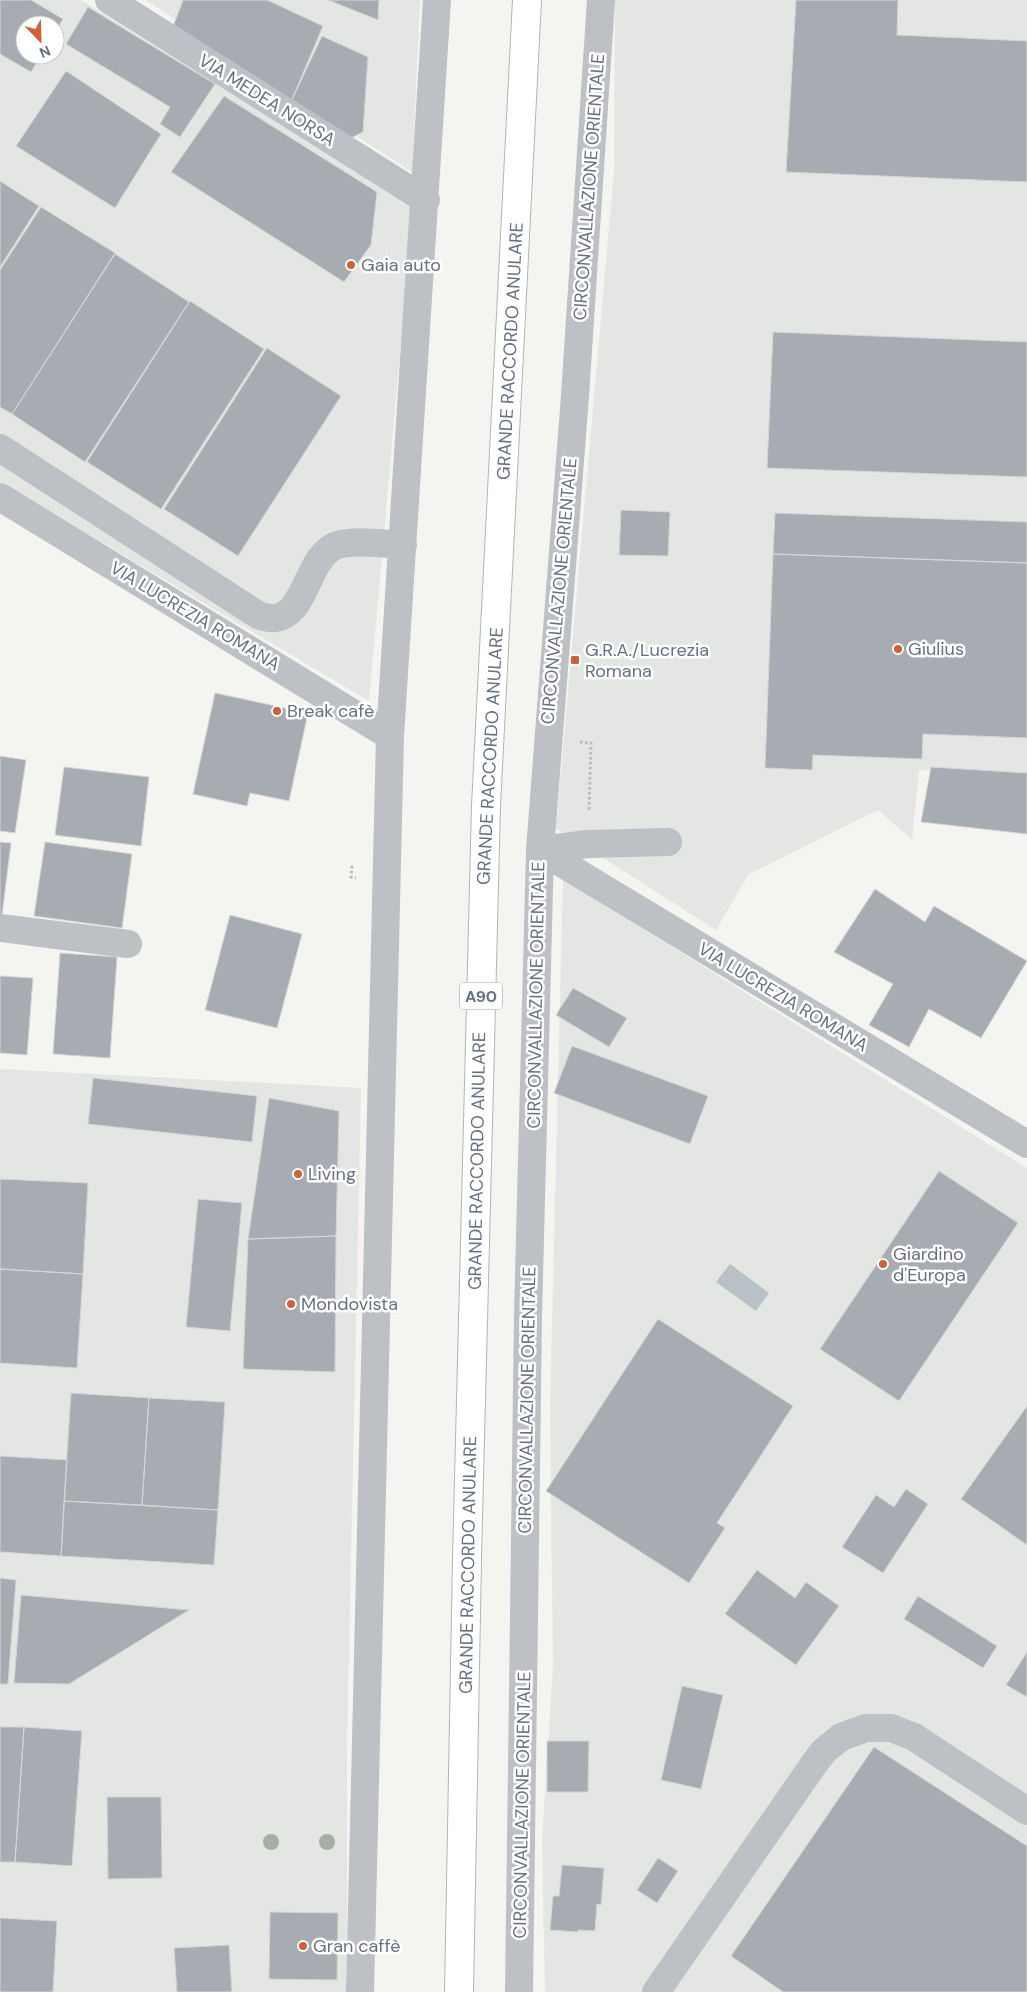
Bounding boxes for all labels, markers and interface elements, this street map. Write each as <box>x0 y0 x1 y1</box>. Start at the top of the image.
north arrow <box>15 15 65 65</box>
text: N <box>37 42 53 62</box>
street label: VIA MEDEA NORSA <box>194 48 340 152</box>
street label: CIRCONVALLAZIONE ORIENTALE <box>568 53 610 321</box>
street label: GRANDE RACCORDO ANULARE <box>491 222 529 480</box>
place label: Gaia auto <box>361 253 441 277</box>
marker: Gaia auto <box>345 259 357 271</box>
street label: CIRCONVALLAZIONE ORIENTALE <box>535 457 583 725</box>
street label: VIA LUCREZIA ROMANA <box>106 556 284 676</box>
street label: GRANDE RACCORDO ANULARE <box>471 627 509 885</box>
place label: Giulius <box>908 637 964 661</box>
place label: G.R.A./Lucrezia Romana <box>585 638 709 683</box>
marker: Giulius <box>892 643 904 655</box>
marker: G.R.A./Lucrezia Romana <box>569 654 581 666</box>
place label: Break cafè <box>287 699 374 723</box>
marker: Break cafè <box>271 705 283 717</box>
street label: CIRCONVALLAZIONE ORIENTALE <box>522 861 550 1129</box>
street label: VIA LUCREZIA ROMANA <box>694 937 872 1057</box>
road number: A90 <box>460 982 502 1009</box>
street label: GRANDE RACCORDO ANULARE <box>463 1032 491 1290</box>
place label: Living <box>308 1162 356 1186</box>
marker: Living <box>292 1168 304 1180</box>
place label: Giardino d'Europa <box>893 1242 966 1287</box>
marker: Giardino d'Europa <box>877 1258 889 1270</box>
street label: CIRCONVALLAZIONE ORIENTALE <box>513 1266 541 1534</box>
place label: Mondovista <box>301 1292 398 1316</box>
marker: Mondovista <box>285 1298 297 1310</box>
street label: GRANDE RACCORDO ANULARE <box>454 1436 482 1694</box>
street label: CIRCONVALLAZIONE ORIENTALE <box>508 1671 536 1939</box>
place label: Gran caffè <box>313 1934 400 1958</box>
marker: Gran caffè <box>297 1940 309 1952</box>

